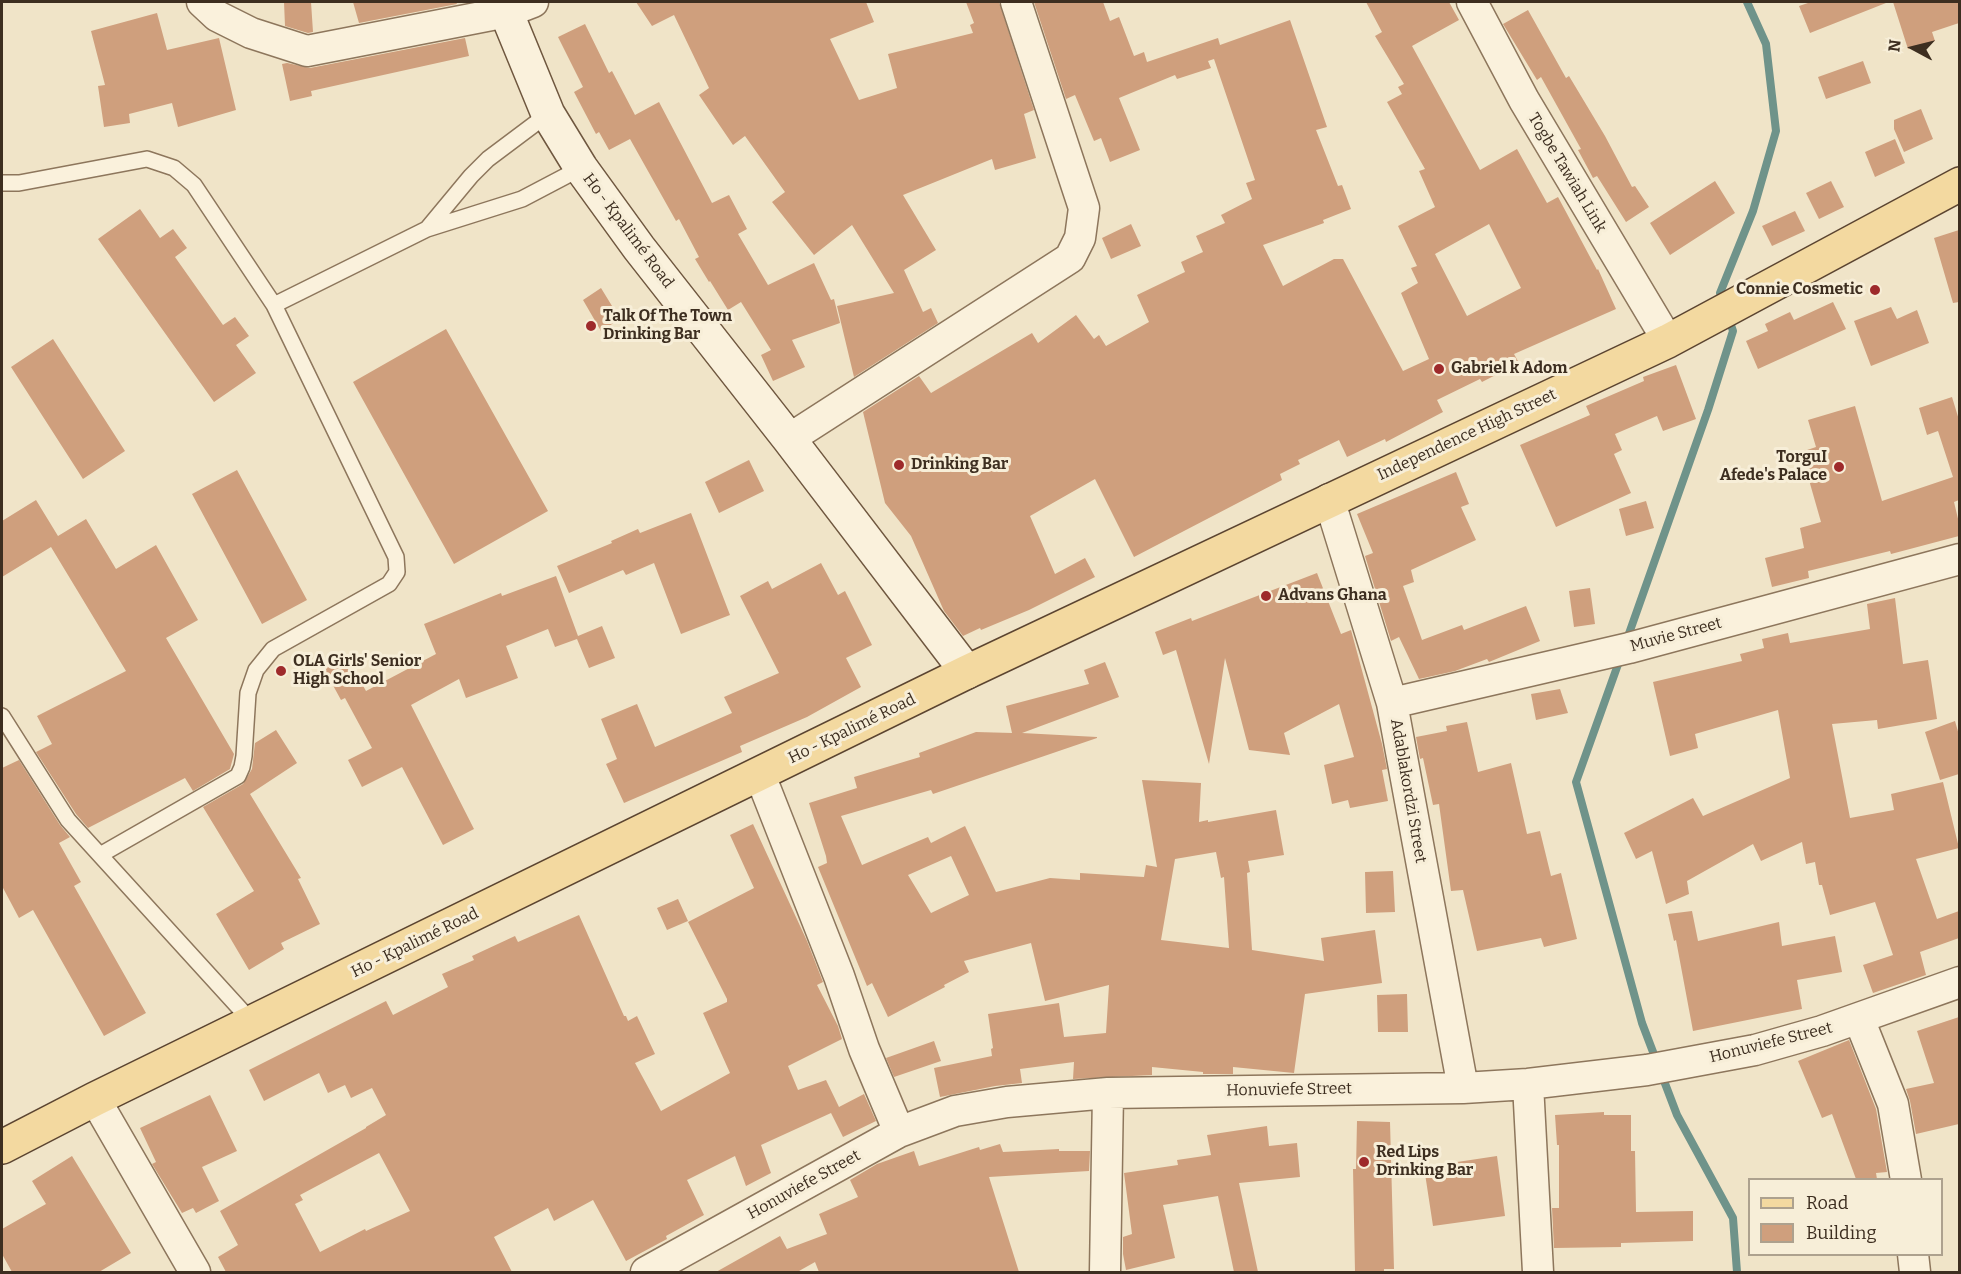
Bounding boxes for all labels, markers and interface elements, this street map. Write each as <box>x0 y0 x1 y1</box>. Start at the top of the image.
north arrow <box>1883 18 1943 78</box>
text: N <box>1884 38 1905 53</box>
street label: Togbe Tawiah Link <box>1524 110 1610 236</box>
street label: Ho - Kpalimé Road <box>579 170 677 292</box>
place label: Connie Cosmetic <box>1736 280 1863 300</box>
marker: Connie Cosmetic <box>1868 283 1882 297</box>
place label: Talk Of The Town Drinking Bar <box>603 307 732 345</box>
marker: Talk Of The Town Drinking Bar <box>584 319 598 333</box>
place label: Gabriel k Adom <box>1451 359 1568 379</box>
marker: Gabriel k Adom <box>1432 362 1446 376</box>
street label: Independence High Street <box>1374 385 1560 485</box>
place label: TorguI Afede's Palace <box>1720 448 1827 486</box>
place label: Drinking Bar <box>911 455 1008 475</box>
marker: Drinking Bar <box>892 458 906 472</box>
marker: TorguI Afede's Palace <box>1832 460 1846 474</box>
place label: Advans Ghana <box>1278 586 1387 606</box>
marker: Advans Ghana <box>1259 589 1273 603</box>
street label: Muvie Street <box>1628 614 1724 656</box>
place label: OLA Girls' Senior High School <box>293 652 421 690</box>
marker: OLA Girls' Senior High School <box>274 664 288 678</box>
street label: Ho - Kpalimé Road <box>785 690 919 768</box>
street label: Adablakordzi Street <box>1386 717 1430 865</box>
street label: Ho - Kpalimé Road <box>348 904 482 982</box>
street label: Honuviefe Street <box>1708 1018 1834 1068</box>
street label: Honuviefe Street <box>1226 1079 1352 1101</box>
place label: Red Lips Drinking Bar <box>1376 1143 1473 1181</box>
street label: Honuviefe Street <box>744 1146 864 1224</box>
marker: Red Lips Drinking Bar <box>1357 1155 1371 1169</box>
legend <box>1748 1178 1943 1256</box>
text: Road <box>1806 1192 1848 1214</box>
text: Building <box>1806 1222 1877 1244</box>

